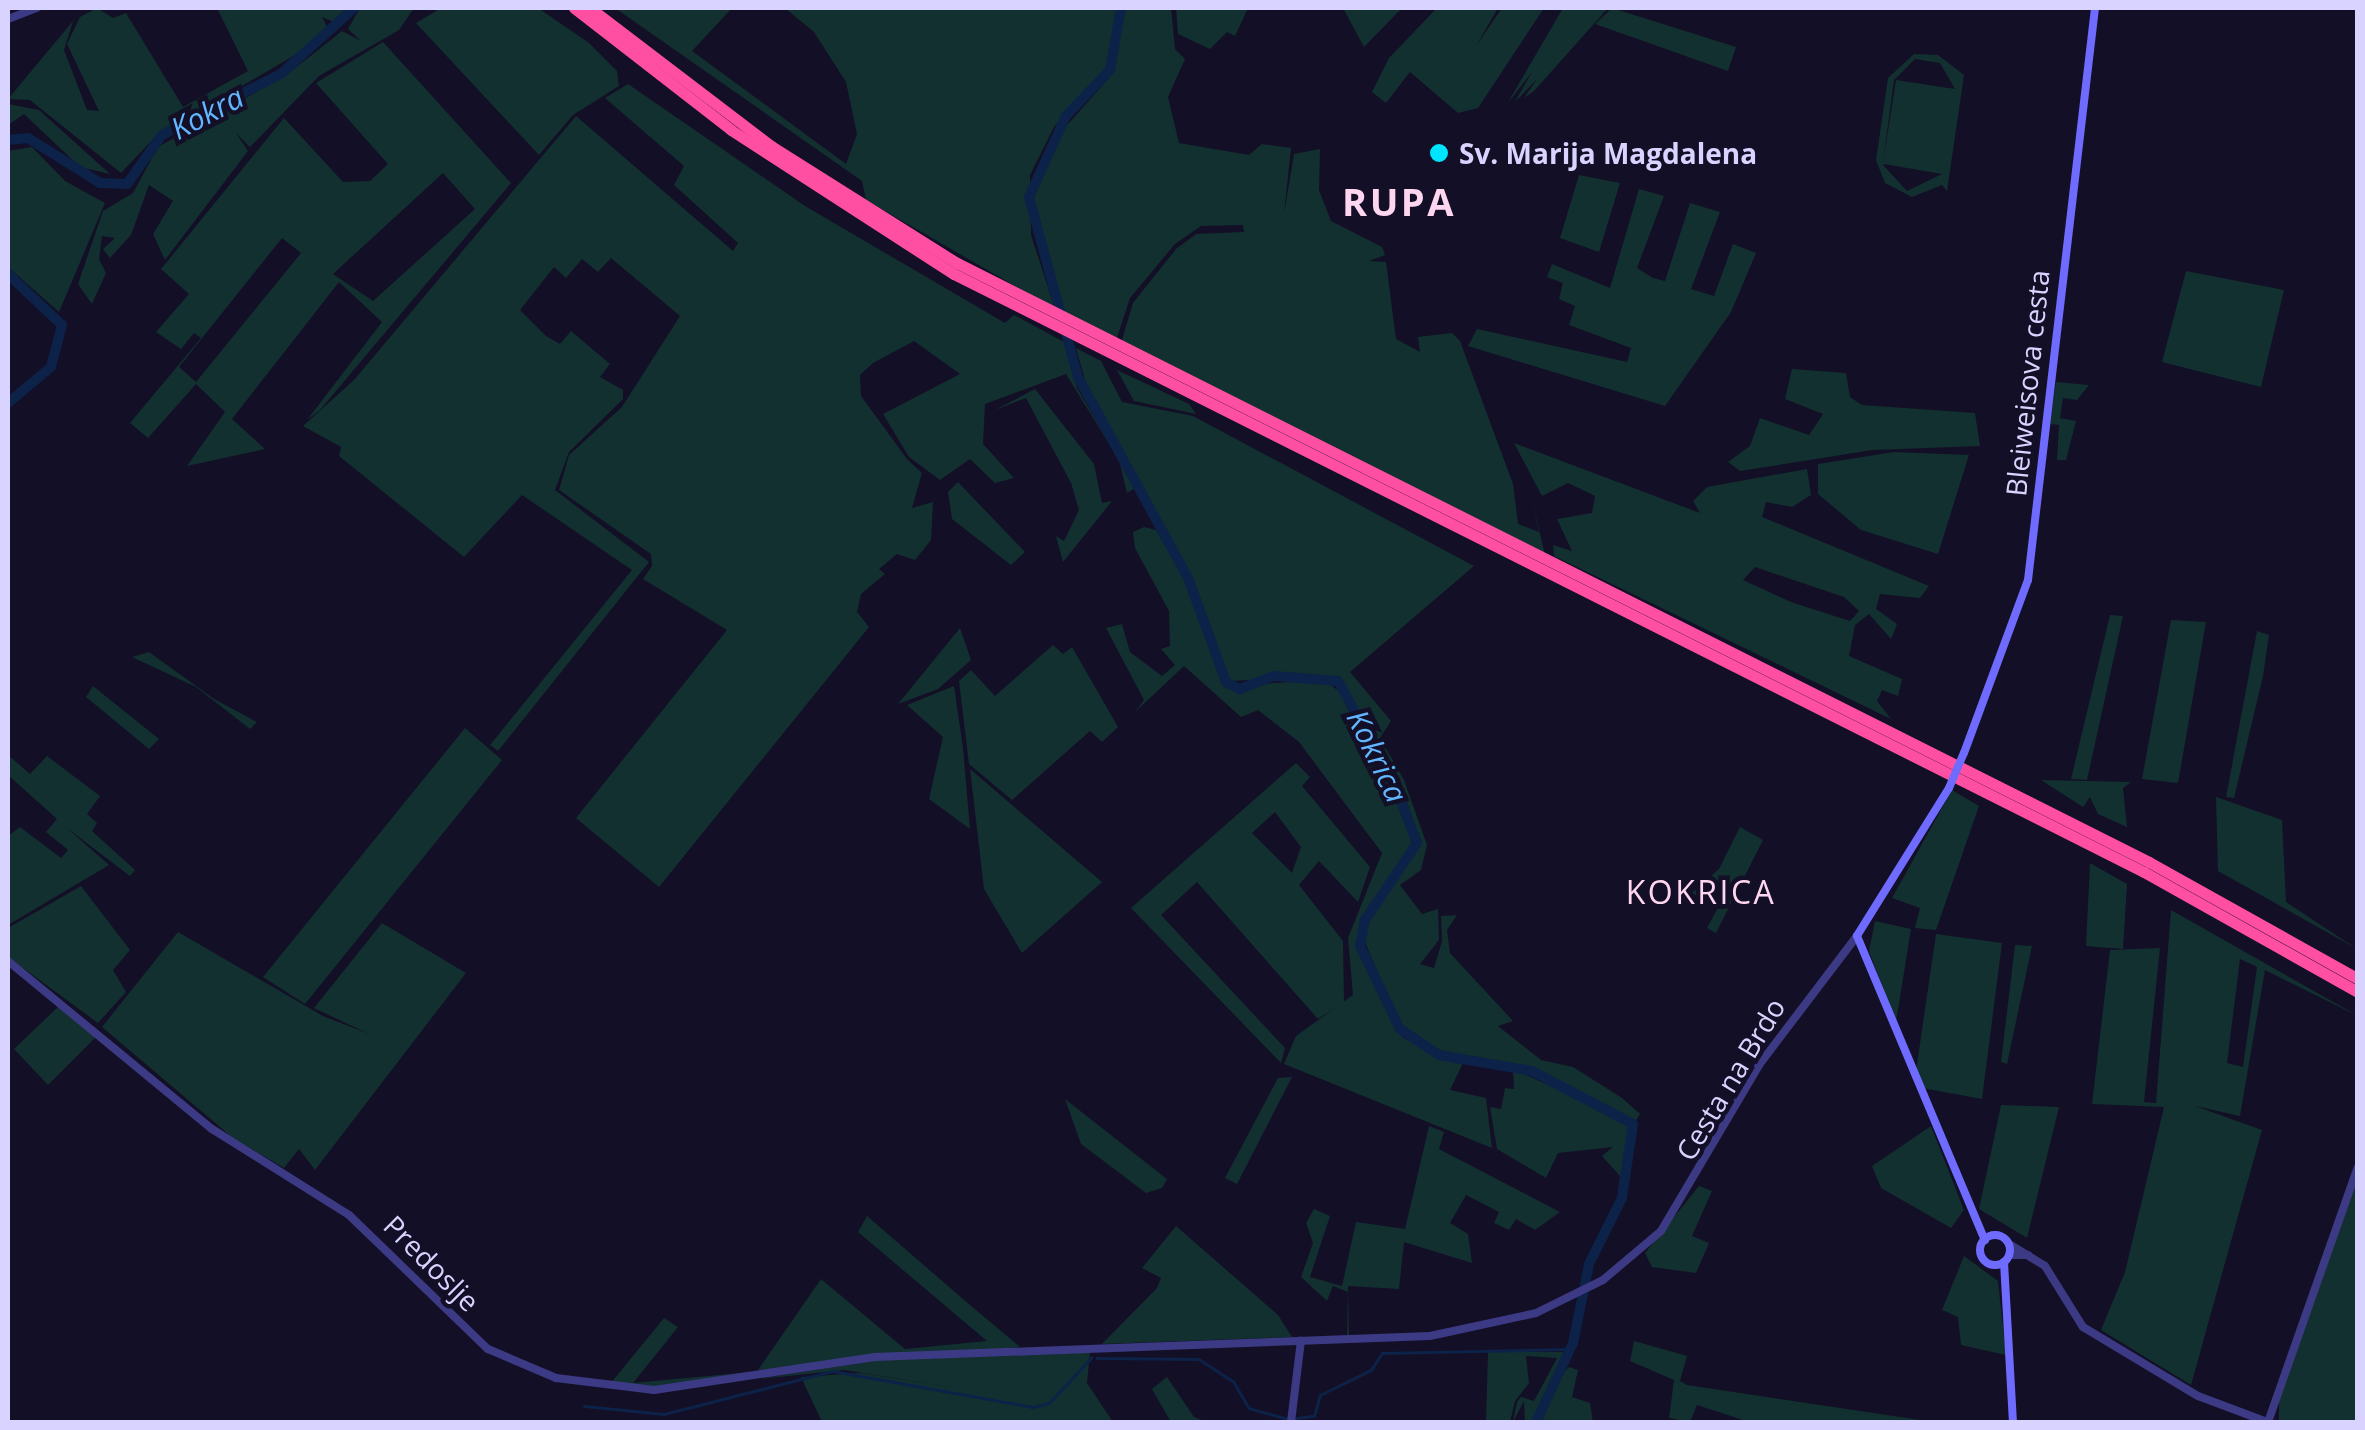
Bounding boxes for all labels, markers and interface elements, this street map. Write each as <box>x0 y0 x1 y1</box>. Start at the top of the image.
water label: Kokra <box>164 79 250 147</box>
place label: Sv. Marija Magdalena <box>1459 136 1757 170</box>
marker: Sv. Marija Magdalena <box>1428 142 1450 164</box>
district label: RUPA <box>1342 179 1456 225</box>
street label: Bleiweisova cesta <box>1998 268 2056 498</box>
water label: Kokrica <box>1339 704 1415 808</box>
district label: KOKRICA <box>1626 873 1776 911</box>
street label: Cesta na Brdo <box>1668 992 1792 1166</box>
street label: Predoslje <box>377 1208 487 1318</box>

